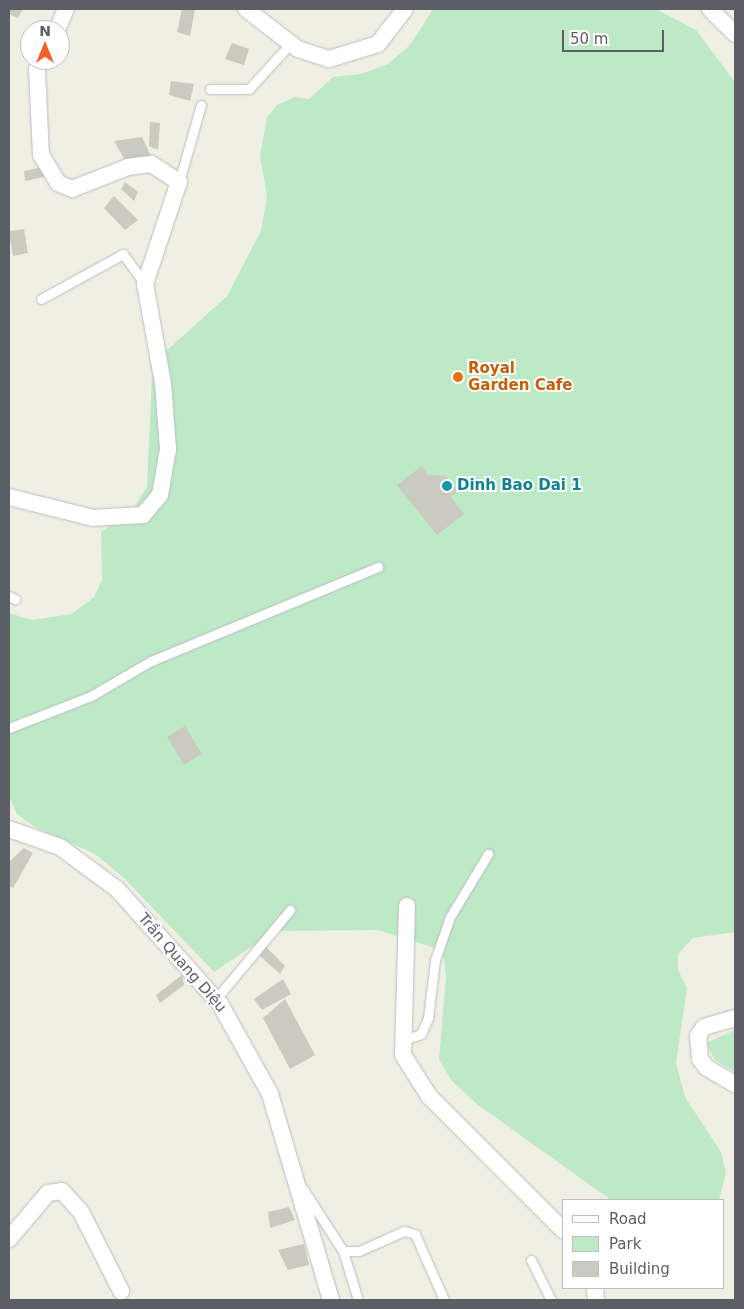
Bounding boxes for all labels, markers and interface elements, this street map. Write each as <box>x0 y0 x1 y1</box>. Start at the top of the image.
north arrow <box>20 20 70 70</box>
scale bar <box>564 20 666 52</box>
text: N <box>39 23 51 39</box>
text: 50 m <box>570 30 608 48</box>
place label: Royal Garden Cafe <box>468 359 572 394</box>
marker: Royal Garden Cafe <box>452 371 464 383</box>
place label: Dinh Bao Dai 1 <box>457 477 582 495</box>
marker: Dinh Bao Dai 1 <box>441 480 453 492</box>
street label: Trần Quang Diệu <box>134 910 230 1016</box>
legend <box>562 1199 724 1289</box>
text: Road <box>609 1210 647 1228</box>
text: Park <box>609 1235 641 1253</box>
text: Building <box>609 1260 670 1278</box>

